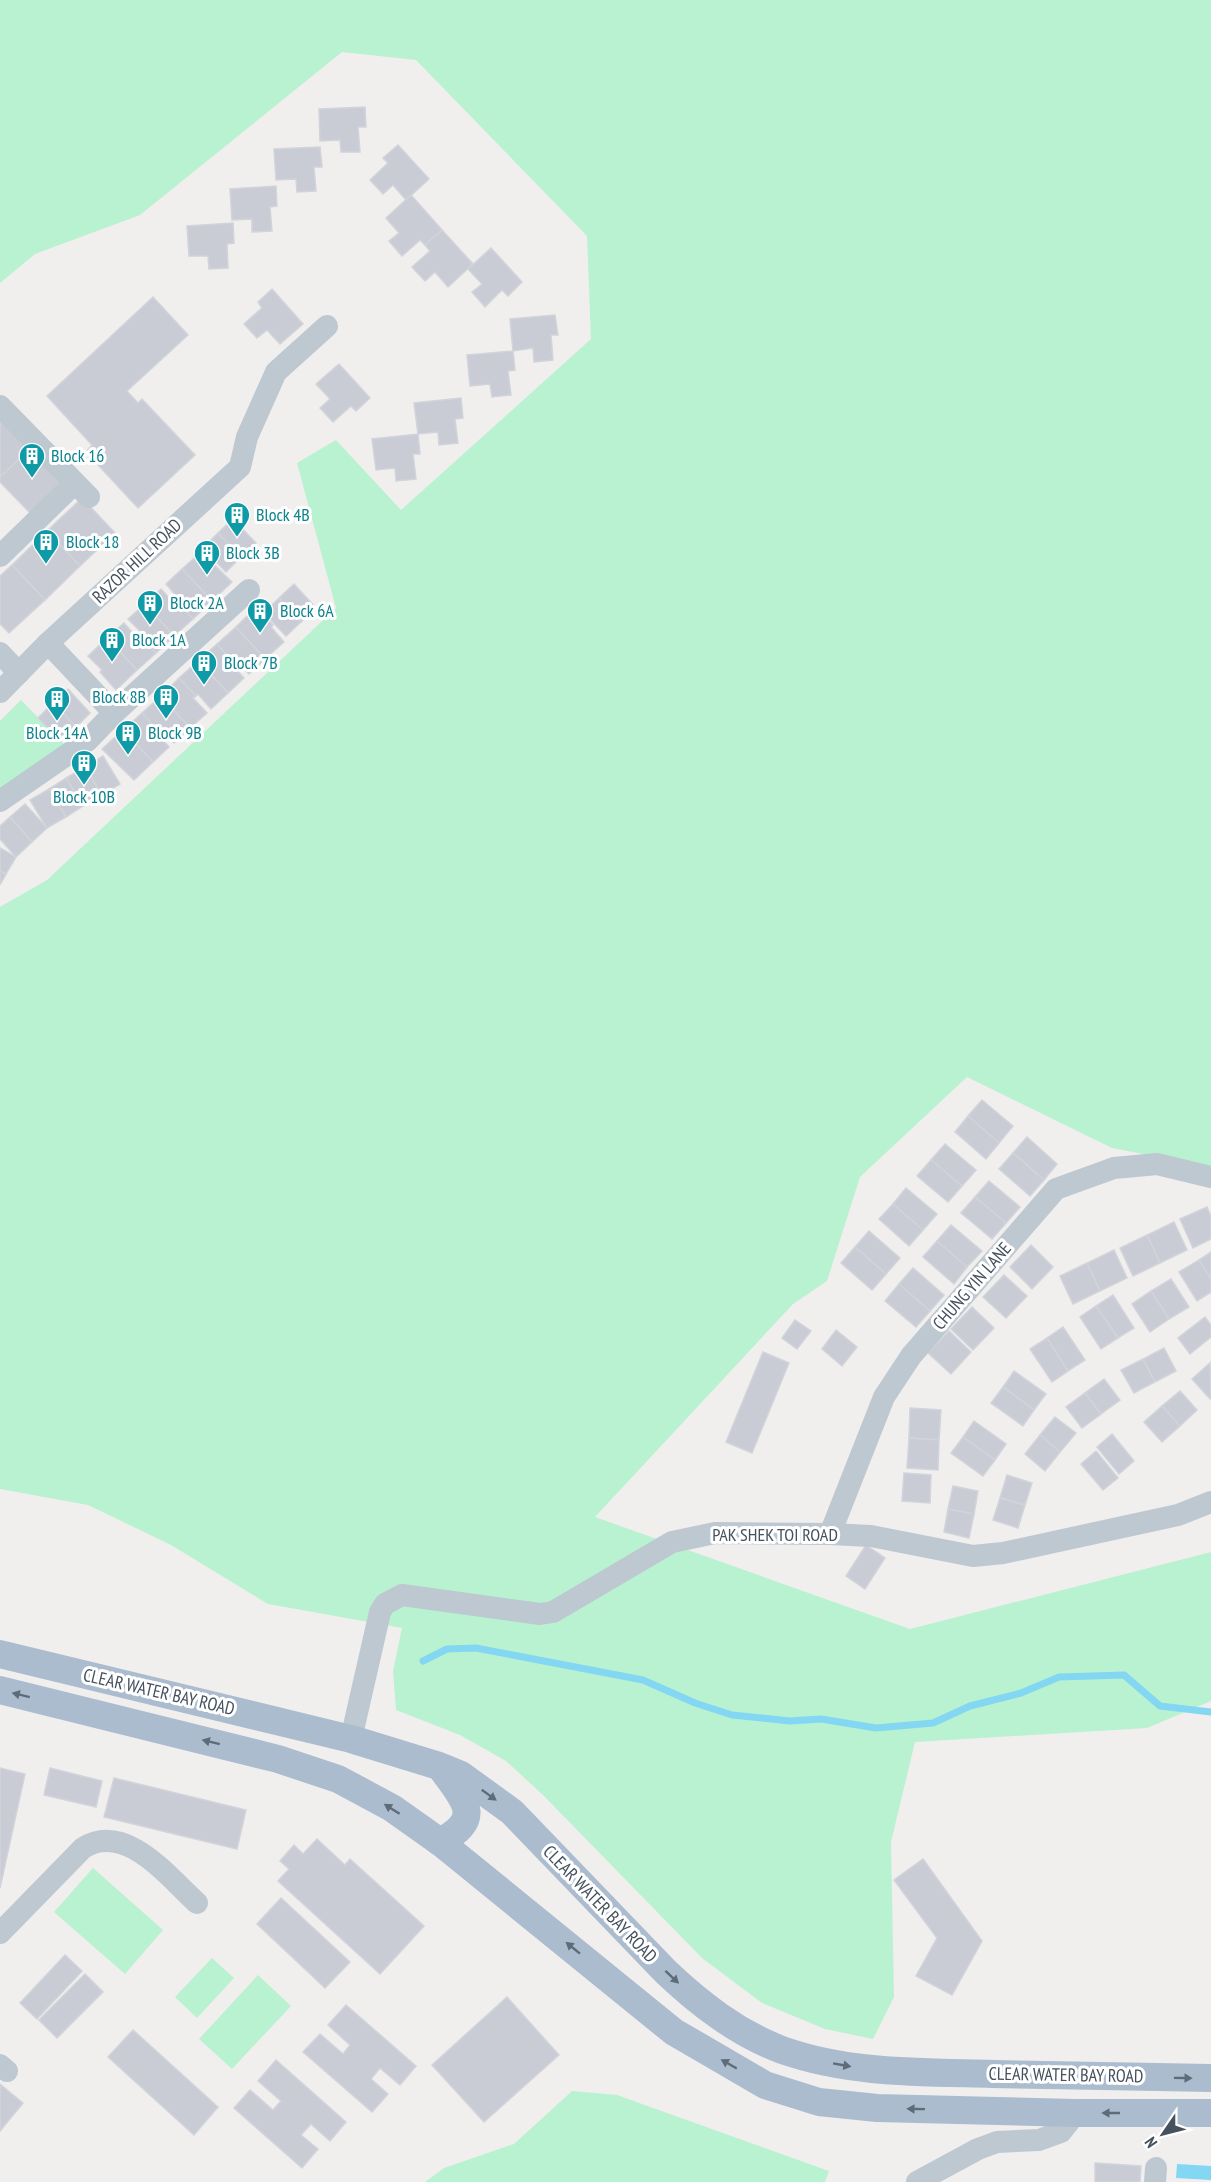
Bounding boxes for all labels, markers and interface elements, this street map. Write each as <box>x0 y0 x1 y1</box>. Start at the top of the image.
building icon: Block 16 <box>17 441 47 479</box>
place label: Block 16 <box>51 444 104 467</box>
building icon: Block 4B <box>222 500 252 538</box>
place label: Block 4B <box>256 503 310 526</box>
street label: RAZOR HILL ROAD <box>87 513 186 608</box>
building icon: Block 18 <box>31 527 61 565</box>
place label: Block 18 <box>66 530 119 553</box>
building icon: Block 3B <box>192 538 222 576</box>
place label: Block 3B <box>226 541 280 564</box>
building icon: Block 2A <box>135 588 165 626</box>
place label: Block 2A <box>170 591 224 614</box>
building icon: Block 6A <box>245 596 275 634</box>
place label: Block 6A <box>280 599 334 622</box>
building icon: Block 1A <box>97 625 127 663</box>
place label: Block 1A <box>132 628 186 651</box>
building icon: Block 7B <box>189 648 219 686</box>
place label: Block 7B <box>224 651 278 674</box>
building icon: Block 8B <box>151 682 181 720</box>
building icon: Block 14A <box>42 684 72 722</box>
place label: Block 8B <box>92 685 146 708</box>
building icon: Block 9B <box>113 718 143 756</box>
place label: Block 14A <box>26 721 88 744</box>
place label: Block 9B <box>148 721 202 744</box>
building icon: Block 10B <box>69 748 99 786</box>
place label: Block 10B <box>53 785 115 808</box>
street label: CHUNG YIN LANE <box>927 1237 1016 1334</box>
street label: PAK SHEK TOI ROAD <box>712 1523 838 1546</box>
street label: CLEAR WATER BAY ROAD <box>81 1663 237 1720</box>
one-way arrow <box>12 1689 30 1699</box>
one-way arrow <box>201 1736 220 1746</box>
one-way arrow <box>481 1789 497 1801</box>
one-way arrow <box>384 1804 400 1815</box>
street label: CLEAR WATER BAY ROAD <box>538 1840 662 1967</box>
one-way arrow <box>565 1942 581 1955</box>
one-way arrow <box>664 1970 679 1984</box>
one-way arrow <box>720 2059 737 2069</box>
one-way arrow <box>832 2061 851 2070</box>
street label: CLEAR WATER BAY ROAD <box>988 2062 1144 2087</box>
one-way arrow <box>1174 2073 1193 2082</box>
one-way arrow <box>906 2104 925 2114</box>
north arrow <box>1133 2104 1193 2164</box>
one-way arrow <box>1101 2108 1120 2118</box>
text: N <box>1140 2133 1161 2152</box>

